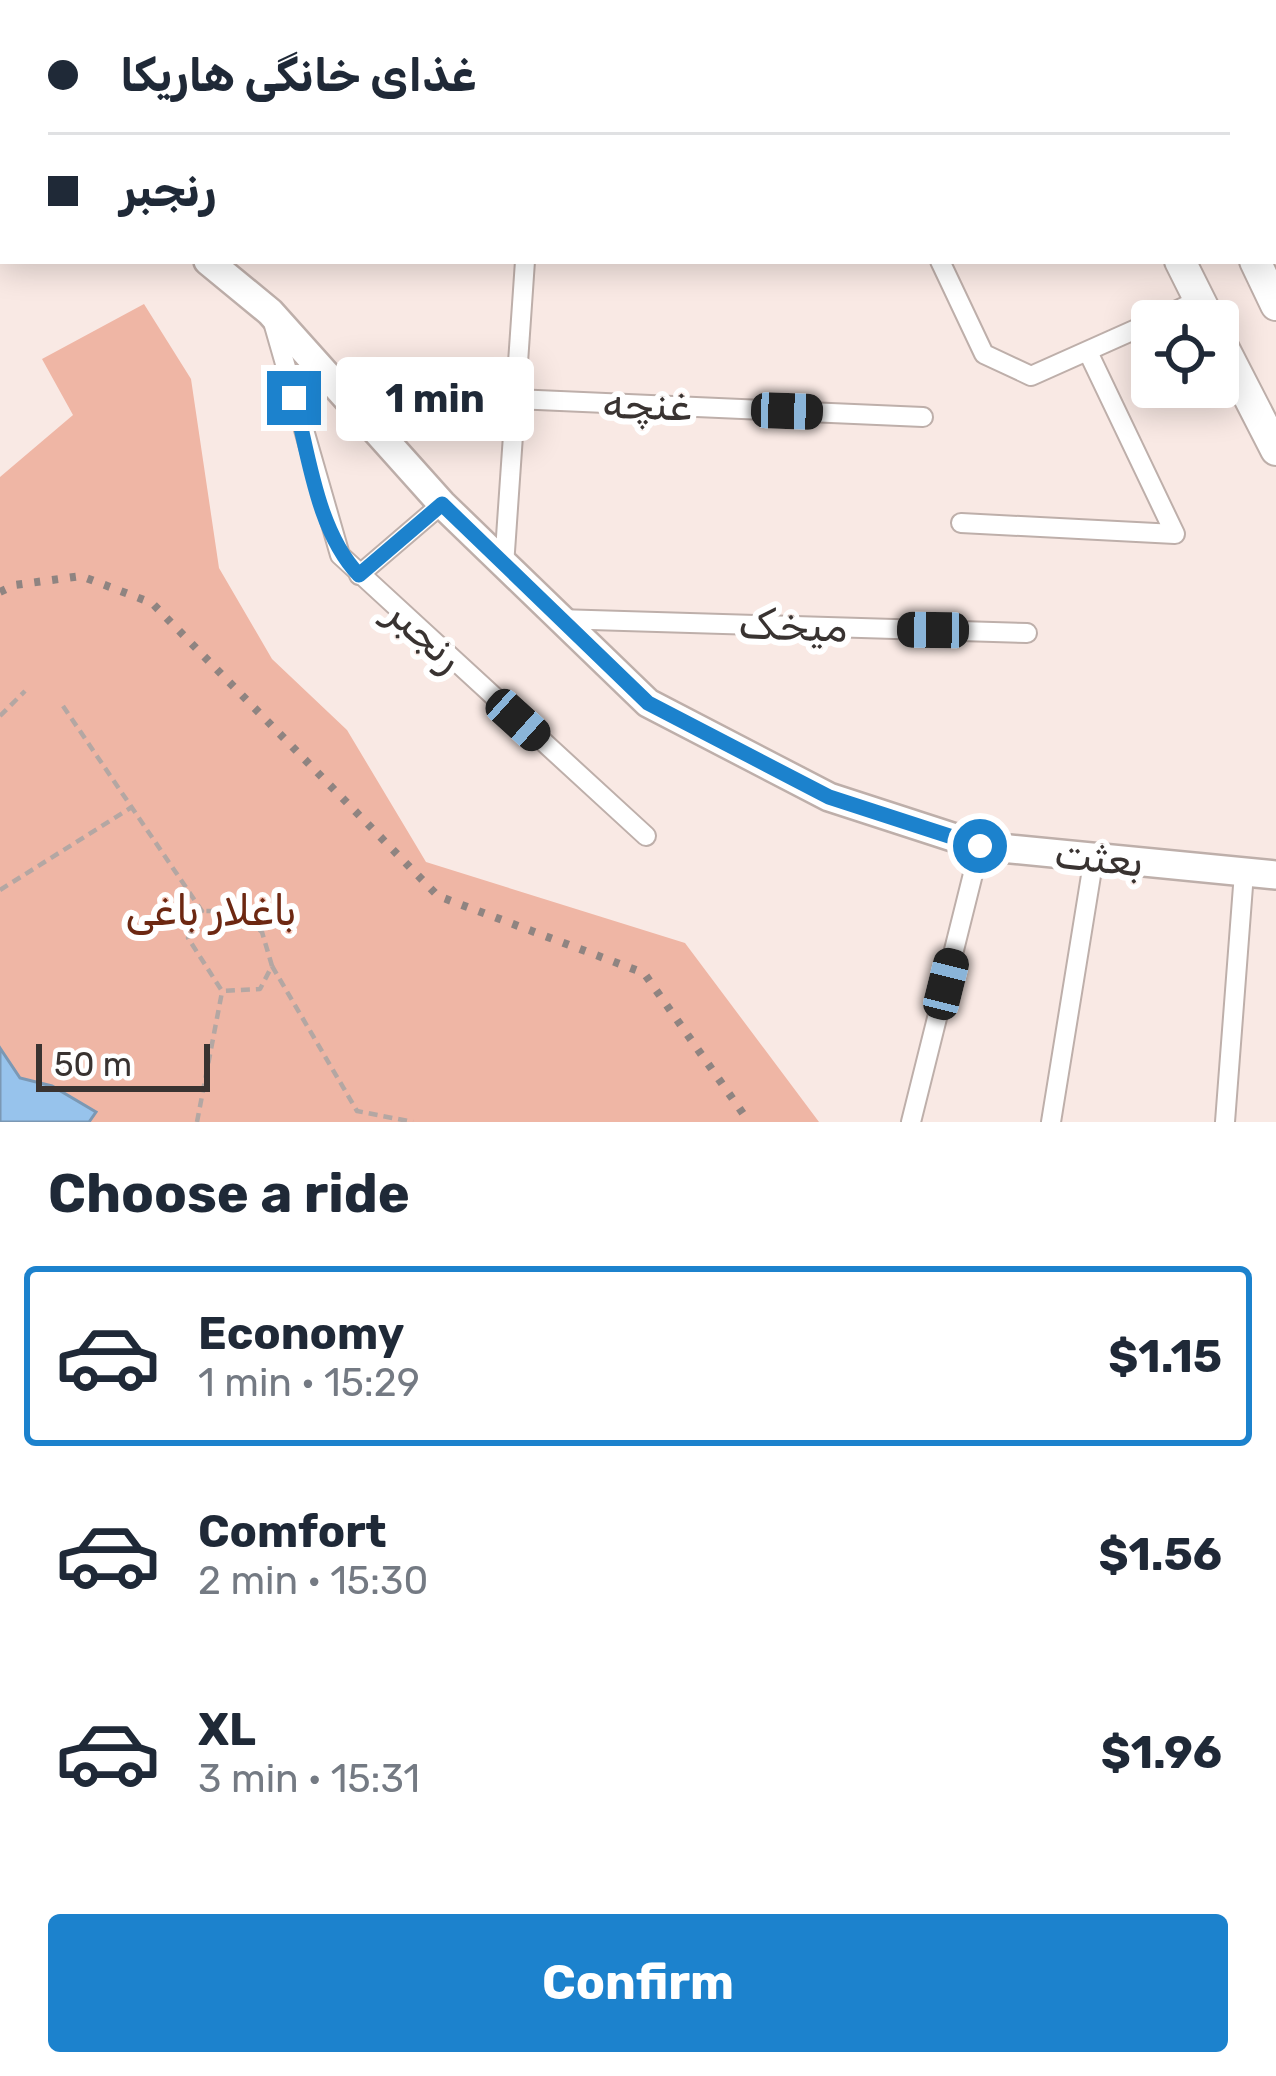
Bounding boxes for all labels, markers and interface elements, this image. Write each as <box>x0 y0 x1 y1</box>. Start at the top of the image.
text: غذای خانگی هاریکا <box>120 49 476 102</box>
text: رنجبر <box>120 164 216 217</box>
map controls <box>1131 300 1239 408</box>
button: locate <box>1131 300 1239 408</box>
callout: 1 min <box>336 356 534 440</box>
route end <box>267 371 321 425</box>
text: 1 min <box>385 376 485 422</box>
street label: غنچه <box>602 378 692 432</box>
car <box>750 392 824 430</box>
street label: رنجبر <box>374 586 474 682</box>
street label: میخک <box>737 599 849 653</box>
car <box>897 611 969 649</box>
car <box>479 683 557 757</box>
route start <box>953 819 1007 873</box>
street label: بعثت <box>1052 828 1146 888</box>
park label: باغلار باغی <box>125 886 297 936</box>
car <box>920 945 972 1023</box>
scale bar <box>36 1038 210 1091</box>
text: 50 m <box>54 1045 132 1084</box>
text: Choose a ride <box>48 1162 410 1226</box>
icon: car <box>54 1302 162 1410</box>
text: Economy <box>198 1307 404 1360</box>
text: $1.15 <box>1108 1330 1222 1383</box>
text: 1 min · 15:29 <box>198 1360 420 1406</box>
icon: car <box>54 1500 162 1608</box>
text: Comfort <box>198 1505 387 1558</box>
text: $1.56 <box>1098 1528 1222 1581</box>
text: 2 min · 15:30 <box>198 1558 428 1604</box>
icon: car <box>54 1698 162 1806</box>
text: XL <box>198 1703 256 1756</box>
text: $1.96 <box>1101 1726 1222 1779</box>
text: 3 min · 15:31 <box>198 1756 420 1802</box>
button: Confirm <box>48 1914 1228 2052</box>

